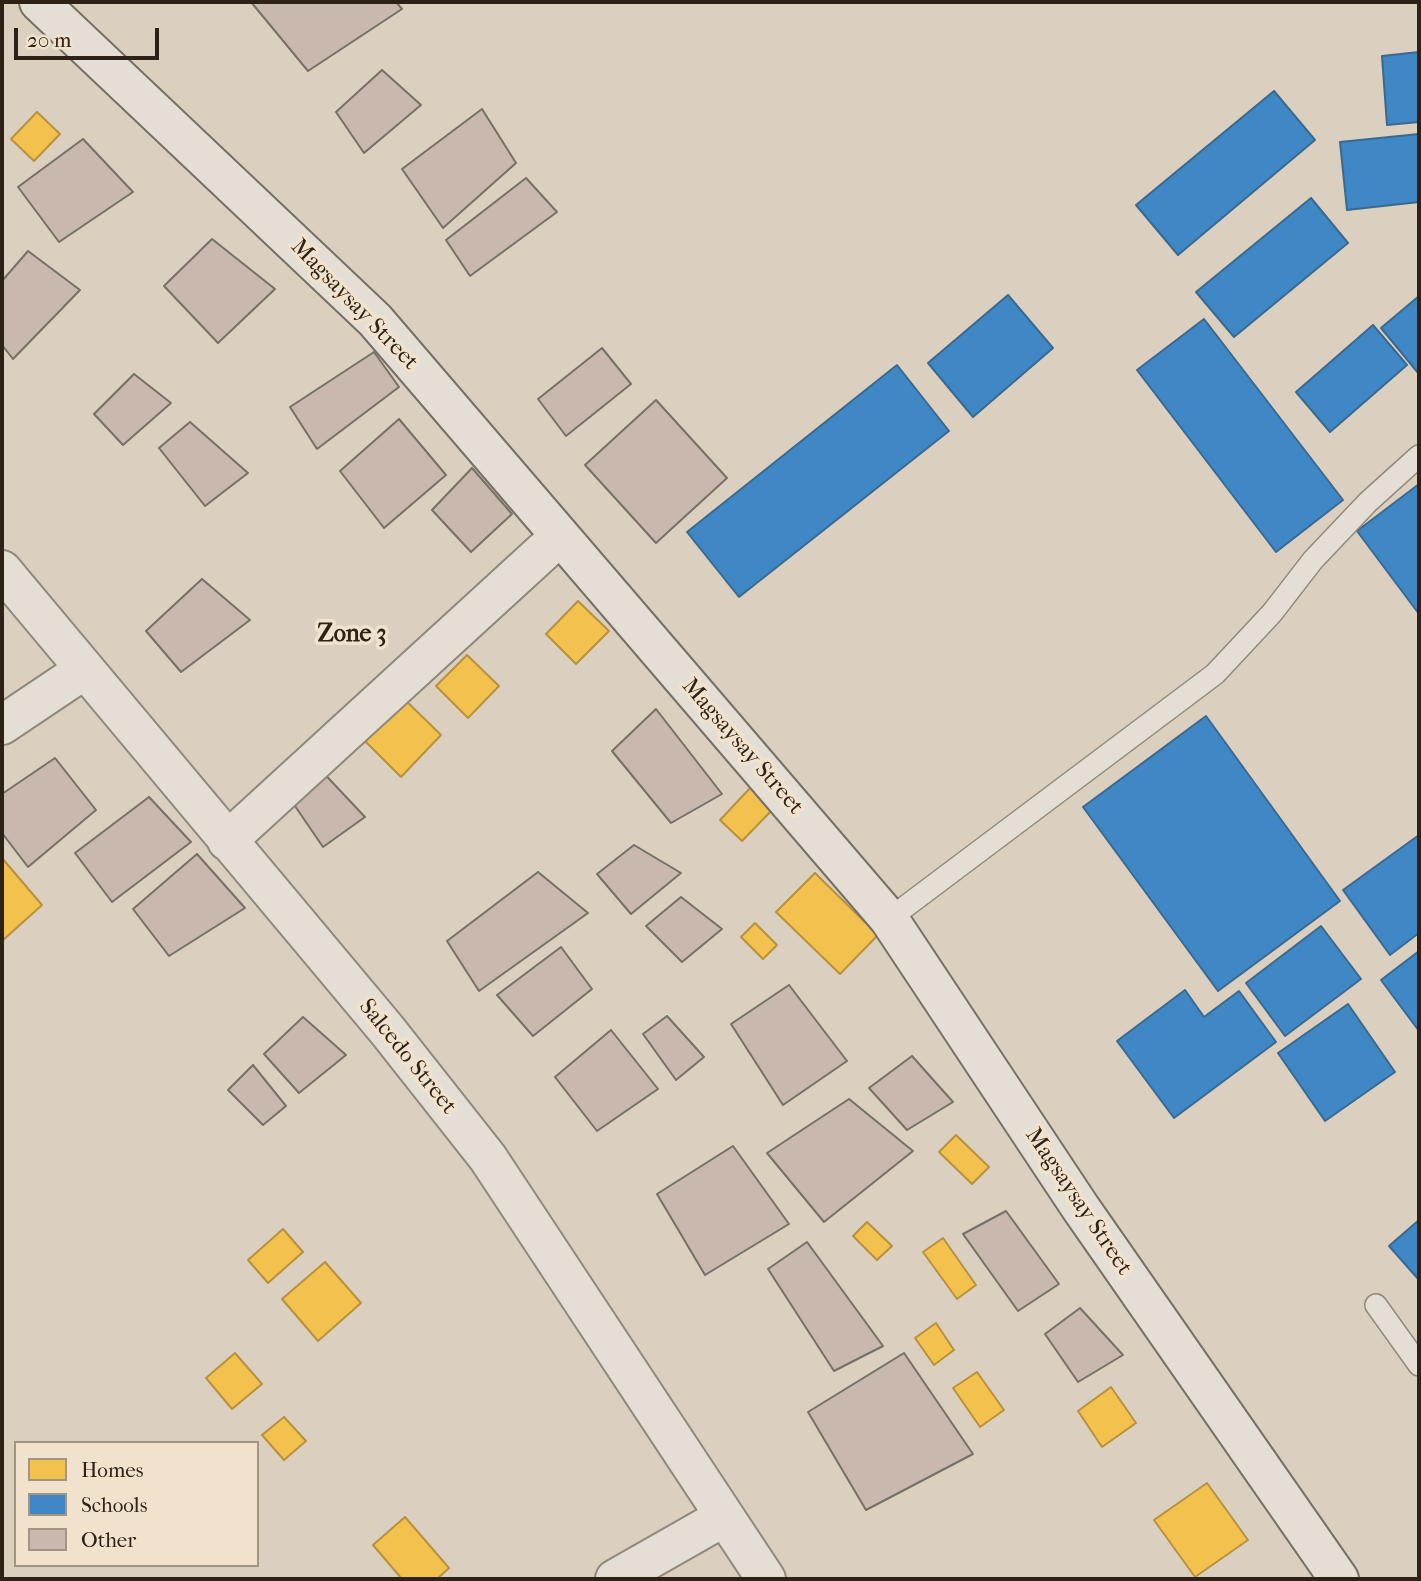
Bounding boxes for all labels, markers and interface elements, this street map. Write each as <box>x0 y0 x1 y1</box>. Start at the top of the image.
scale bar <box>18 14 163 58</box>
text: 20 m <box>27 28 71 52</box>
street label: Magsaysay Street <box>284 234 424 376</box>
district label: Zone 3 <box>318 621 386 649</box>
street label: Magsaysay Street <box>675 673 809 821</box>
street label: Salcedo Street <box>352 994 462 1120</box>
street label: Magsaysay Street <box>1019 1123 1137 1281</box>
legend <box>14 1441 259 1567</box>
text: Homes <box>81 1458 143 1482</box>
text: Schools <box>81 1493 147 1517</box>
text: Other <box>81 1528 136 1552</box>

